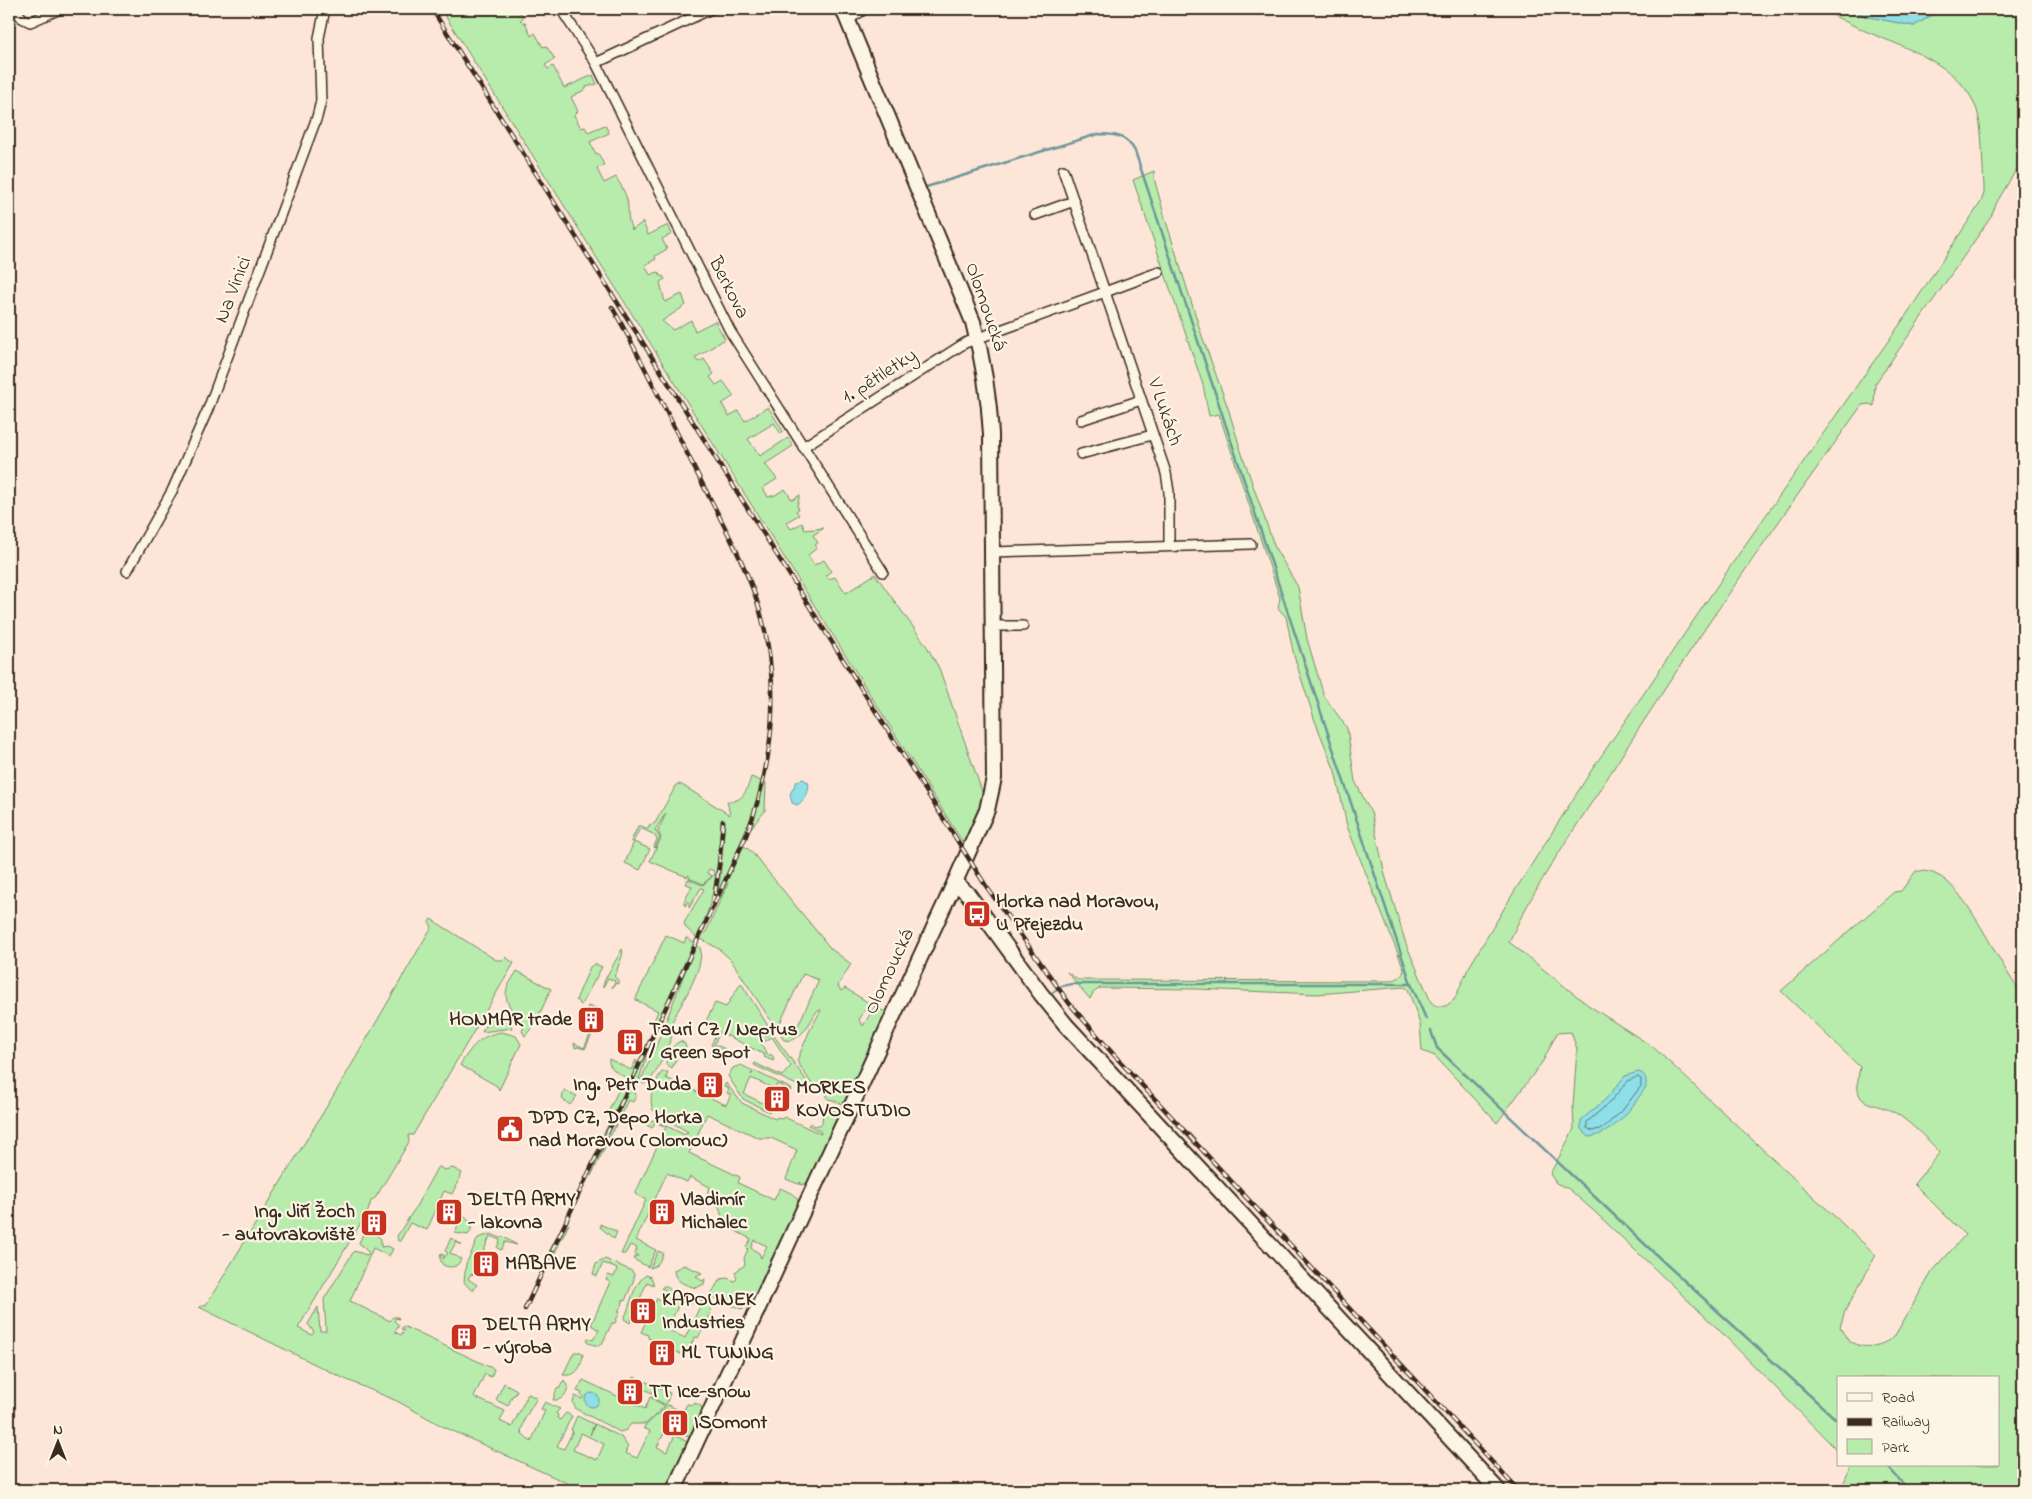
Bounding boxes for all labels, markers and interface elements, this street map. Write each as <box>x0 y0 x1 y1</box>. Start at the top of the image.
street label: Berkova <box>700 251 756 324</box>
street label: Na Vinici <box>208 252 260 328</box>
street label: Olomoucká <box>956 259 1014 355</box>
street label: 1. pětiletky <box>837 342 923 412</box>
street label: V Lukách <box>1138 373 1189 450</box>
place label: Horka nad Moravou, U Přejezdu <box>996 888 1159 940</box>
bus stop icon: Horka nad Moravou, U Přejezdu <box>962 899 992 929</box>
street label: Olomoucká <box>857 924 923 1020</box>
building icon: HONMAR trade <box>576 1005 606 1035</box>
place label: HONMAR trade <box>449 1006 573 1035</box>
place label: Tauri CZ / Neptus / Green spot <box>648 1016 798 1068</box>
building icon: Tauri CZ / Neptus / Green spot <box>615 1027 645 1057</box>
building icon: Ing. Petr Duda <box>695 1070 725 1100</box>
place label: Ing. Petr Duda <box>573 1071 691 1101</box>
place label: MORKES KOVOSTUDIO <box>796 1074 911 1126</box>
building icon: MORKES KOVOSTUDIO <box>762 1084 792 1114</box>
place label: DPD CZ, Depo Horka nad Moravou (Olomouc) <box>528 1104 727 1156</box>
public building icon: DPD CZ, Depo Horka nad Moravou (Olomouc) <box>495 1114 525 1144</box>
place label: DELTA ARMY - lakovna <box>467 1186 576 1238</box>
place label: Vladimír Michalec <box>680 1186 748 1238</box>
building icon: DELTA ARMY - lakovna <box>434 1197 464 1227</box>
building icon: Vladimír Michalec <box>647 1197 677 1227</box>
place label: Ing. Jiří Žoch - autovrakoviště <box>221 1198 356 1250</box>
building icon: Ing. Jiří Žoch - autovrakoviště <box>359 1208 389 1238</box>
building icon: MABAVE <box>471 1249 501 1279</box>
place label: MABAVE <box>505 1250 577 1279</box>
place label: KAPOUNEK Industries <box>662 1286 757 1338</box>
building icon: KAPOUNEK Industries <box>628 1296 658 1326</box>
place label: DELTA ARMY - výroba <box>482 1311 591 1364</box>
building icon: DELTA ARMY - výroba <box>449 1322 479 1352</box>
building icon: ML TUNING <box>647 1338 677 1368</box>
place label: ML TUNING <box>681 1339 774 1368</box>
legend <box>1837 1376 2000 1466</box>
building icon: TT Ice-snow <box>615 1377 645 1407</box>
place label: TT Ice-snow <box>649 1378 751 1407</box>
text: Road <box>1882 1387 1915 1409</box>
building icon: ISOmont <box>660 1408 690 1438</box>
place label: ISOmont <box>694 1409 767 1438</box>
text: Railway <box>1882 1411 1930 1434</box>
north arrow <box>32 1416 82 1466</box>
text: N <box>53 1420 63 1441</box>
text: Park <box>1882 1437 1910 1459</box>

